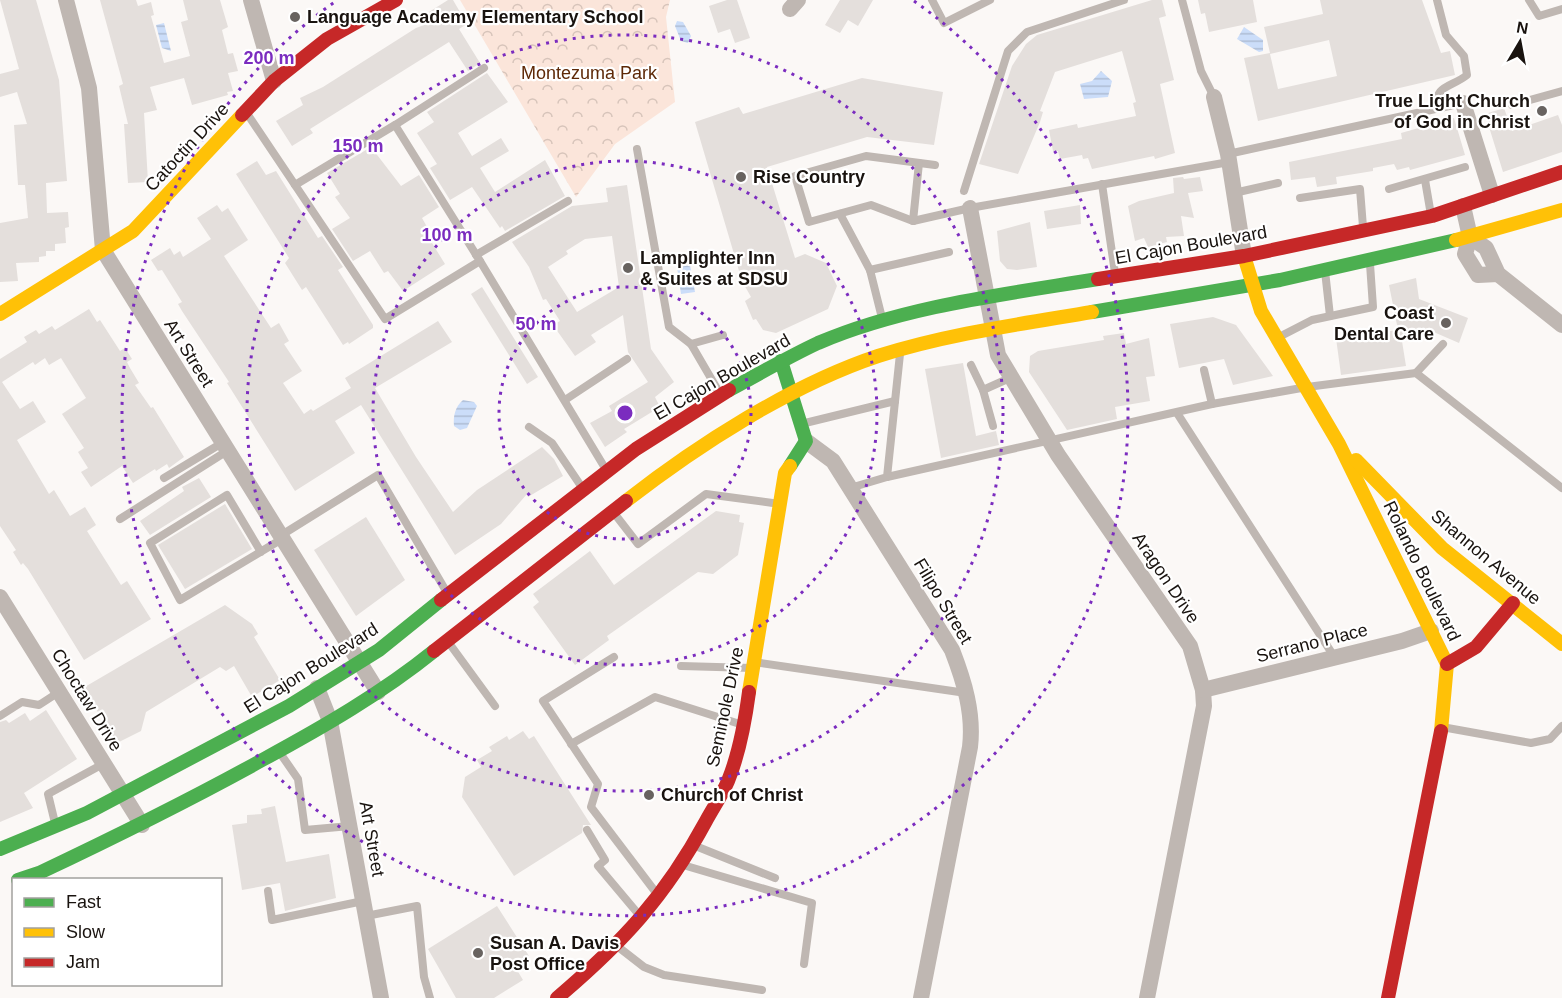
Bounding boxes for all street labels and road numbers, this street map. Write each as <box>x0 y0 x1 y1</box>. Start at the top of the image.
street label: Catoctin Drive <box>141 99 233 195</box>
street label: El Cajon Boulevard <box>1113 222 1269 268</box>
street label: Art Street <box>160 315 218 391</box>
street label: El Cajon Boulevard <box>650 330 794 424</box>
street label: Rolando Boulevard <box>1379 498 1465 644</box>
street label: Shannon Avenue <box>1427 505 1545 609</box>
street label: Aragon Drive <box>1128 529 1204 627</box>
street label: Filipo Street <box>910 555 976 647</box>
street label: El Cajon Boulevard <box>240 619 382 717</box>
street label: Serrano Place <box>1254 619 1370 667</box>
street label: Choctaw Drive <box>48 645 126 755</box>
street label: Seminole Drive <box>703 645 747 769</box>
street label: Art Street <box>356 800 388 878</box>

